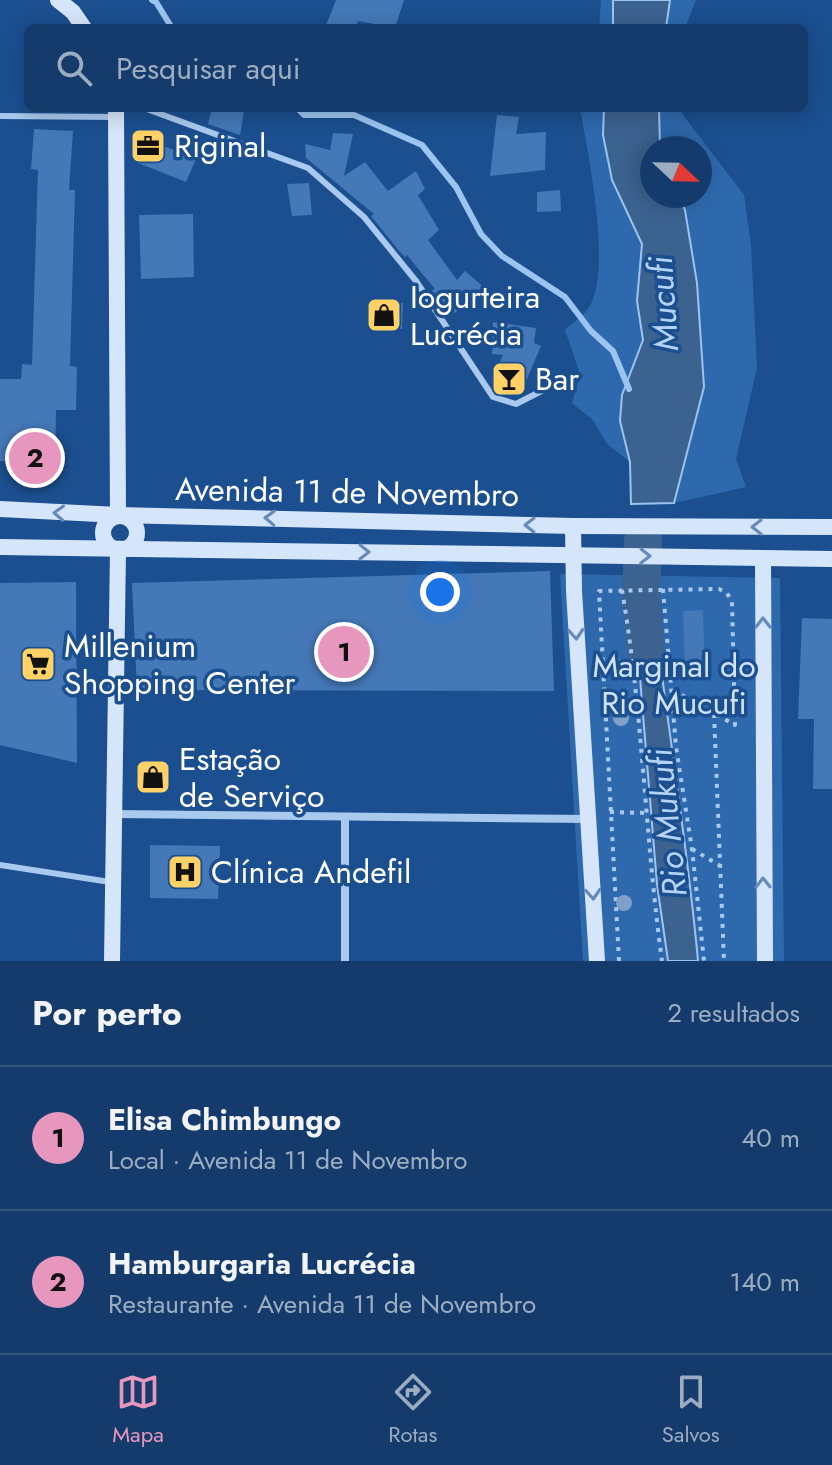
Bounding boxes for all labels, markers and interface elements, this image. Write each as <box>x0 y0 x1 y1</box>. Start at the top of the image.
search box <box>24 24 808 112</box>
icon: search <box>52 46 96 90</box>
text: Pesquisar aqui <box>116 47 301 90</box>
place label: Riginal <box>174 123 266 169</box>
office icon: Riginal <box>129 127 167 165</box>
north arrow <box>640 136 712 208</box>
water label: Mucufi <box>636 253 691 353</box>
place label: Iogurteira Lucrécia <box>410 274 540 357</box>
shop icon: Iogurteira Lucrécia <box>365 296 403 334</box>
place label: Bar <box>535 356 579 402</box>
bar icon: Bar <box>490 360 528 398</box>
pin: 2 <box>9 428 61 488</box>
street label: Avenida 11 de Novembro <box>175 466 519 518</box>
one-way arrow <box>52 504 65 521</box>
one-way arrow <box>263 509 276 527</box>
one-way arrow <box>523 516 536 533</box>
one-way arrow <box>750 518 763 536</box>
one-way arrow <box>358 544 371 561</box>
one-way arrow <box>639 547 652 565</box>
your location <box>420 572 460 612</box>
one-way arrow <box>754 616 772 629</box>
pin: 1 <box>318 622 370 682</box>
place label: Millenium Shopping Center <box>64 623 296 706</box>
one-way arrow <box>567 628 584 641</box>
park label: Marginal do Rio Mucufi <box>592 643 756 726</box>
supermarket icon: Millenium Shopping Center <box>19 645 57 683</box>
place label: Estação de Serviço <box>179 736 324 819</box>
water label: Rio Mukufi <box>635 745 700 900</box>
shop icon: Estação de Serviço <box>134 758 172 796</box>
place label: Clínica Andefil <box>211 849 411 895</box>
hospital icon: Clínica Andefil <box>166 853 204 891</box>
one-way arrow <box>755 876 772 889</box>
one-way arrow <box>584 888 601 901</box>
text: Por perto <box>32 989 182 1038</box>
text: 2 resultados <box>667 994 800 1032</box>
text: Elisa Chimbungo <box>108 1098 341 1141</box>
text: 1 <box>51 1119 65 1157</box>
text: 40 m <box>741 1119 800 1157</box>
text: Local · Avenida 11 de Novembro <box>108 1141 467 1179</box>
text: Hamburgaria Lucrécia <box>108 1242 416 1285</box>
text: 2 <box>49 1263 67 1301</box>
text: 140 m <box>729 1263 800 1301</box>
text: Restaurante · Avenida 11 de Novembro <box>108 1285 536 1323</box>
tab: Mapa <box>112 1370 164 1450</box>
tab: Rotas <box>388 1370 437 1450</box>
tab: Salvos <box>662 1370 720 1450</box>

